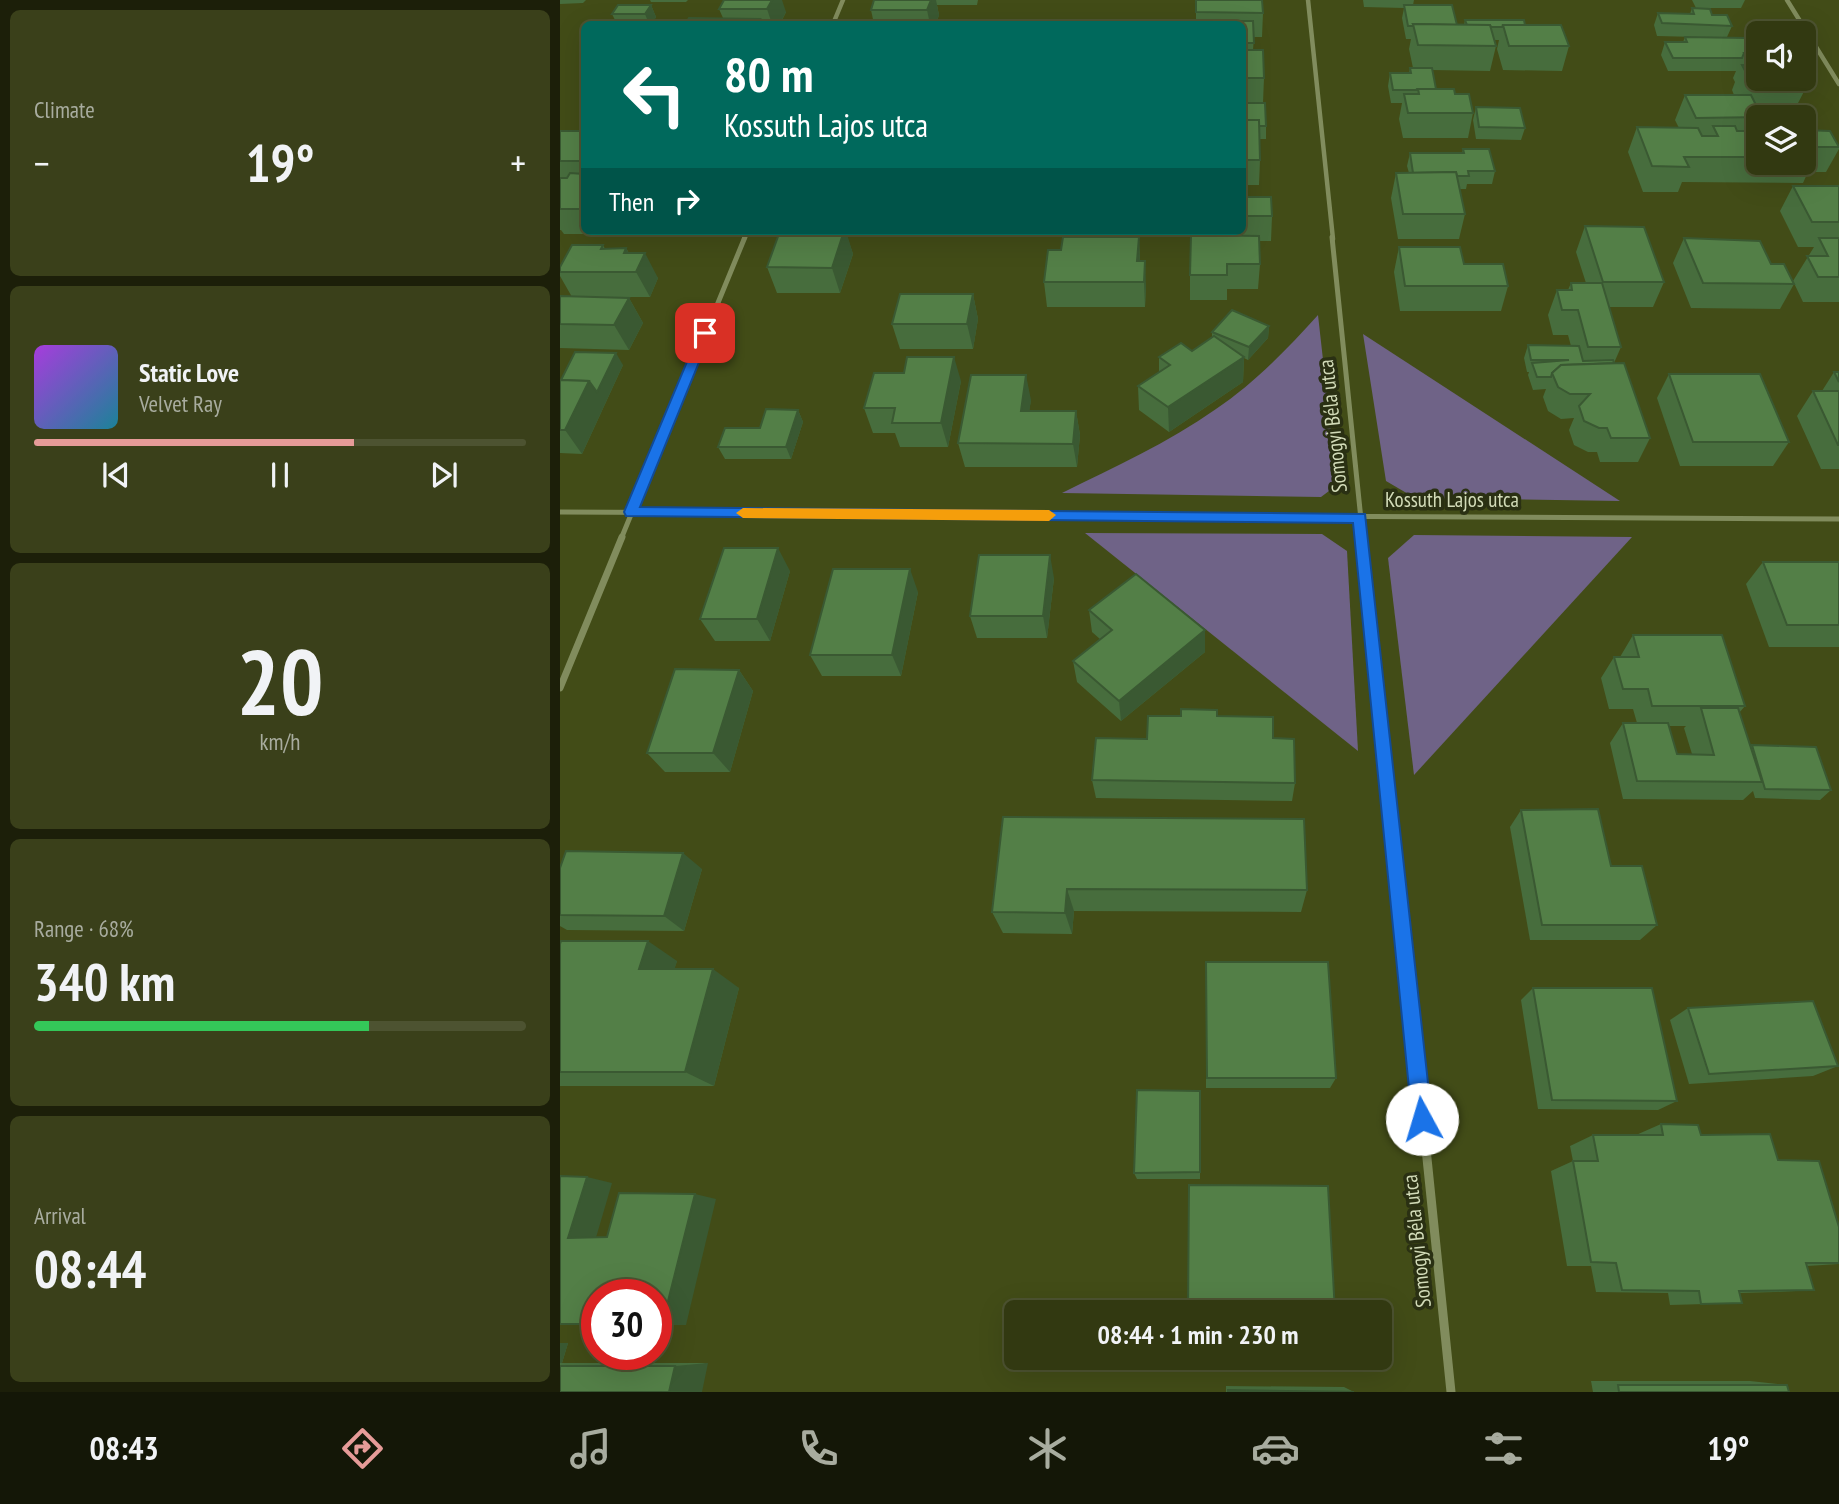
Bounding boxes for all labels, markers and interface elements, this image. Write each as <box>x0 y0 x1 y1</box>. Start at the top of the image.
map controls <box>1746 21 1816 175</box>
button: sound <box>1746 21 1816 91</box>
text: 80 m <box>724 42 813 106</box>
icon: left <box>609 49 700 140</box>
text: Climate <box>34 95 95 124</box>
text: Kossuth Lajos utca <box>724 104 928 146</box>
button: layers <box>1746 105 1816 175</box>
text: 19° <box>246 129 314 196</box>
text: − <box>34 138 50 187</box>
text: + <box>510 138 526 187</box>
icon: right <box>668 182 706 220</box>
text: Then <box>609 185 654 218</box>
pin <box>675 303 735 363</box>
icon: arrive <box>686 314 724 352</box>
text: Static Love <box>139 356 239 389</box>
street label: Somogyi Béla utca <box>1312 358 1353 494</box>
text: Velvet Ray <box>139 389 222 418</box>
icon: previous <box>97 456 135 494</box>
icon: pause <box>261 456 299 494</box>
icon: next <box>425 456 463 494</box>
street label: Kossuth Lajos utca <box>1385 486 1519 513</box>
text: 20 <box>237 622 324 740</box>
text: km/h <box>260 727 300 756</box>
text: Range · 68% <box>34 914 134 943</box>
text: 340 km <box>34 948 175 1015</box>
position arrow <box>1385 1082 1459 1156</box>
street label: Somogyi Béla utca <box>1396 1173 1437 1309</box>
text: Arrival <box>34 1201 86 1230</box>
text: 08:44 <box>34 1235 146 1302</box>
speed limit sign: 30 <box>581 1279 672 1370</box>
text: 08:44 · 1 min · 230 m <box>1098 1318 1298 1351</box>
icon: directions <box>338 1424 387 1473</box>
icon: music <box>566 1424 615 1473</box>
icon: phone <box>794 1424 843 1473</box>
icon: climate <box>1023 1424 1072 1473</box>
icon: car <box>1251 1424 1300 1473</box>
icon: filters <box>1479 1424 1528 1473</box>
text: 08:43 <box>90 1427 159 1469</box>
text: 19° <box>1707 1427 1749 1469</box>

